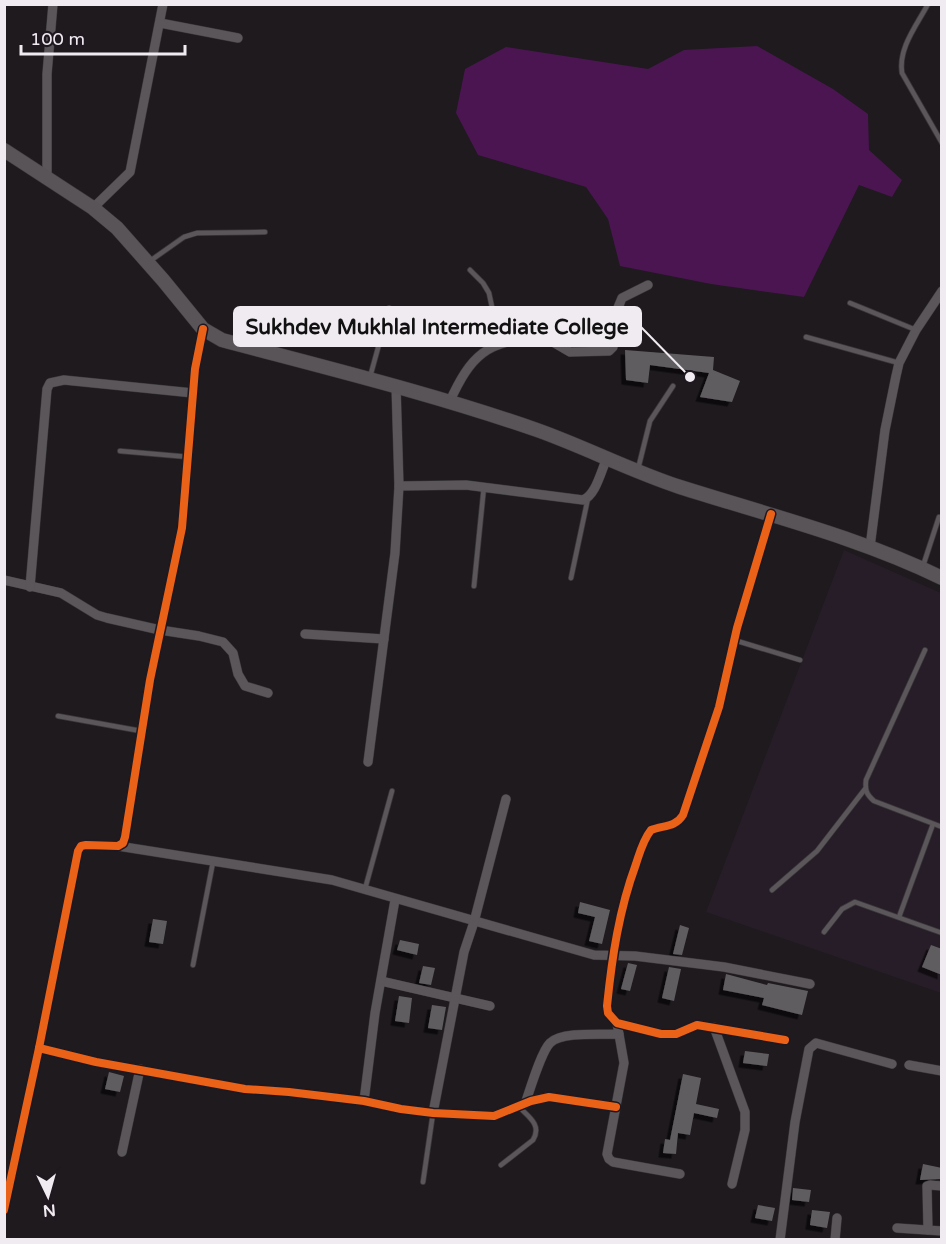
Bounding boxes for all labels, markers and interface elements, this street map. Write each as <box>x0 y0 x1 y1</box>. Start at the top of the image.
scale bar <box>21 18 184 56</box>
text: 100 m <box>30 28 85 50</box>
callout: Sukhdev Mukhlal Intermediate College <box>234 307 641 346</box>
text: Sukhdev Mukhlal Intermediate College <box>245 315 629 340</box>
north arrow <box>18 1166 78 1226</box>
text: N <box>42 1199 56 1220</box>

